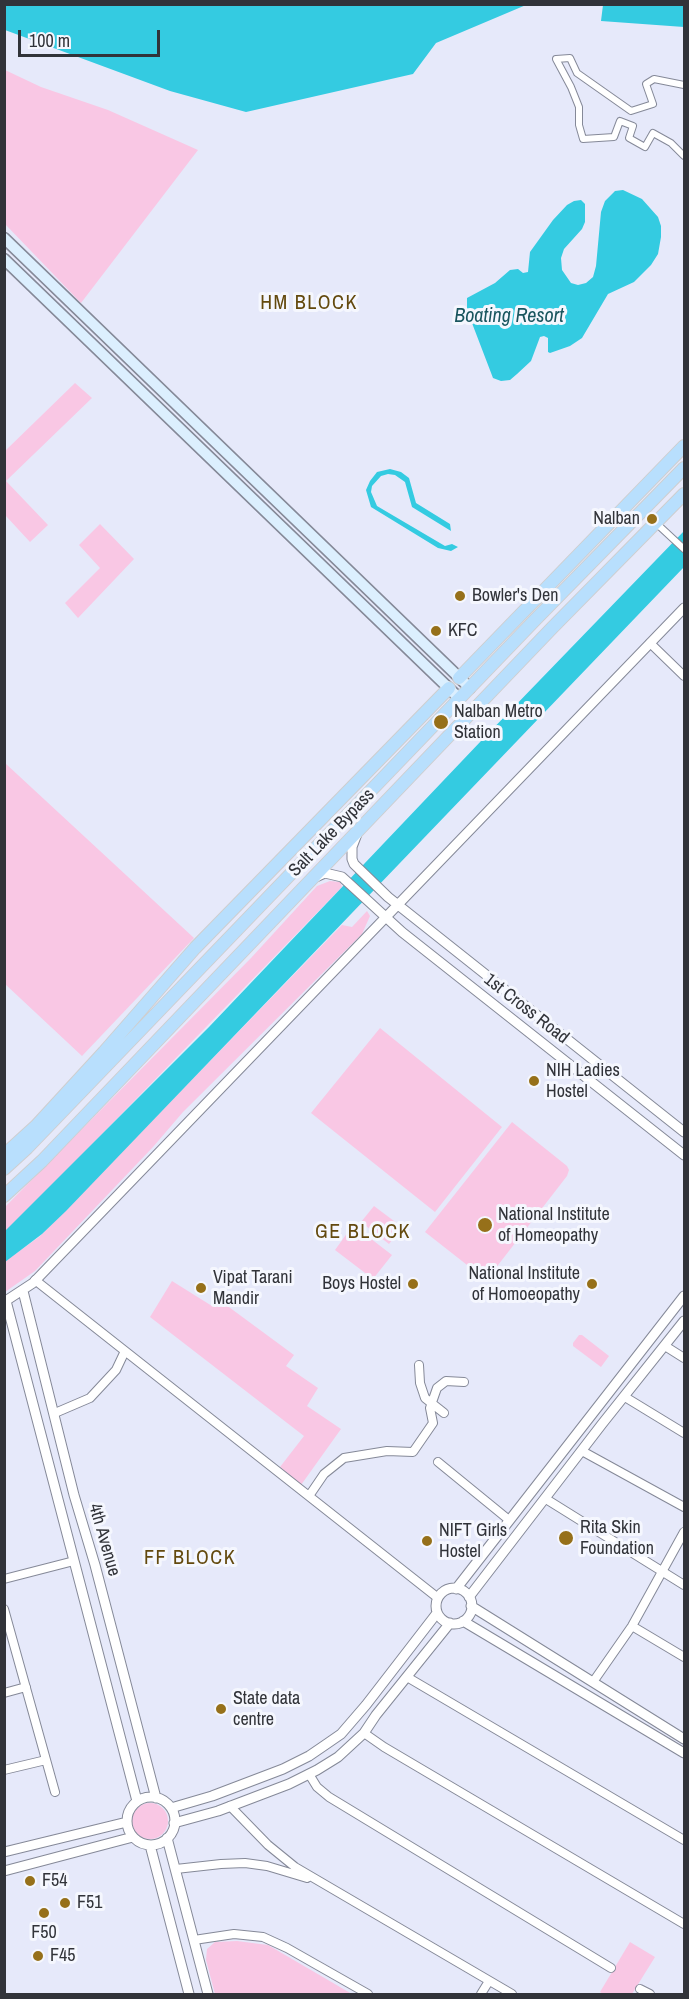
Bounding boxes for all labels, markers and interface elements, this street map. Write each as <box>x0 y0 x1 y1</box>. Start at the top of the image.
scale bar <box>21 18 164 56</box>
text: 100 m <box>29 28 70 53</box>
district label: HM BLOCK <box>260 292 358 316</box>
water label: Boating Resort <box>454 305 564 329</box>
place label: Nalban <box>593 508 640 530</box>
marker: Nalban <box>645 512 659 526</box>
place label: Bowler's Den <box>472 585 558 607</box>
marker: Bowler's Den <box>453 589 467 603</box>
place label: KFC <box>448 620 478 642</box>
marker: KFC <box>429 624 443 638</box>
place label: Nalban Metro Station <box>454 701 543 744</box>
marker: Nalban Metro Station <box>432 713 450 731</box>
street label: Salt Lake Bypass <box>285 784 379 882</box>
street label: 1st Cross Road <box>479 969 573 1049</box>
place label: NIH Ladies Hostel <box>546 1060 620 1102</box>
marker: NIH Ladies Hostel <box>527 1074 541 1088</box>
place label: National Institute of Homeopathy <box>498 1204 610 1246</box>
marker: National Institute of Homeopathy <box>476 1216 494 1234</box>
district label: GE BLOCK <box>315 1221 411 1245</box>
place label: National Institute of Homoeopathy <box>468 1263 580 1306</box>
place label: Vipat Tarani Mandir <box>213 1267 293 1310</box>
place label: Boys Hostel <box>322 1273 401 1295</box>
marker: Boys Hostel <box>406 1277 420 1291</box>
marker: National Institute of Homoeopathy <box>585 1277 599 1291</box>
marker: Vipat Tarani Mandir <box>194 1281 208 1295</box>
street label: 4th Avenue <box>83 1501 125 1579</box>
place label: Rita Skin Foundation <box>580 1517 654 1559</box>
place label: NIFT Girls Hostel <box>439 1520 507 1562</box>
marker: Rita Skin Foundation <box>557 1529 575 1547</box>
marker: NIFT Girls Hostel <box>420 1534 434 1548</box>
district label: FF BLOCK <box>144 1547 236 1571</box>
place label: State data centre <box>233 1688 300 1730</box>
marker: State data centre <box>214 1702 228 1716</box>
place label: F54 <box>42 1870 67 1892</box>
marker: F54 <box>23 1874 37 1888</box>
place label: F51 <box>77 1892 102 1914</box>
marker: F51 <box>58 1896 72 1910</box>
marker: F50 <box>37 1906 51 1920</box>
place label: F50 <box>31 1922 57 1944</box>
place label: F45 <box>50 1945 75 1967</box>
marker: F45 <box>31 1949 45 1963</box>

